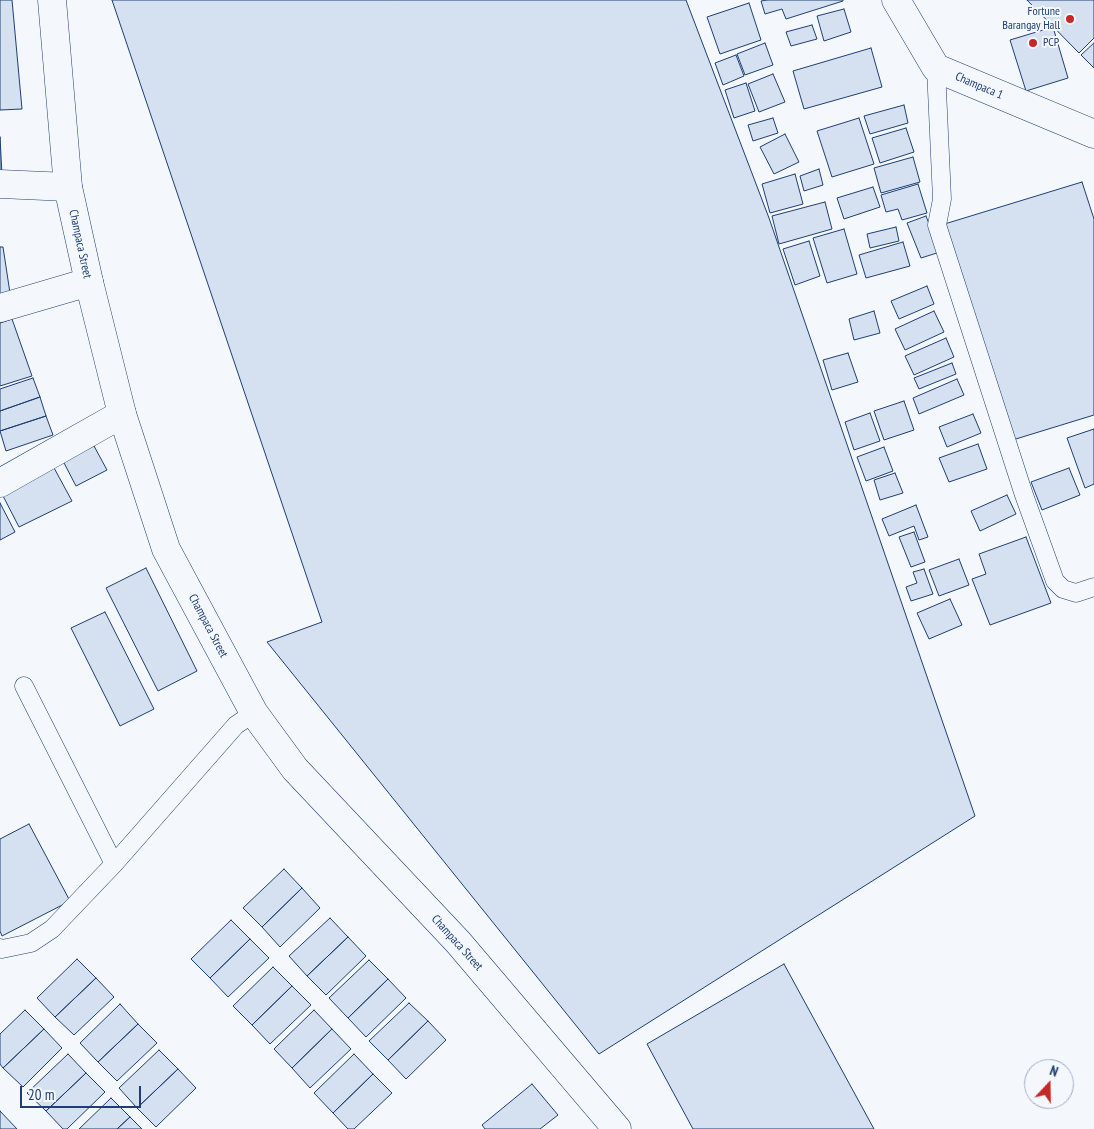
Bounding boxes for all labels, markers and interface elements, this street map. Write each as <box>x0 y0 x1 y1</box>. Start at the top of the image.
place label: Fortune Barangay Hall <box>1002 5 1060 33</box>
marker: Fortune Barangay Hall <box>1064 13 1076 25</box>
place label: PCP <box>1043 36 1059 50</box>
marker: PCP <box>1027 37 1039 49</box>
street label: Champaca 1 <box>953 70 1005 102</box>
street label: Champaca Street <box>66 208 94 280</box>
street label: Champaca Street <box>185 592 231 660</box>
street label: Champaca Street <box>428 912 486 974</box>
north arrow <box>1024 1059 1074 1109</box>
text: N <box>1047 1061 1061 1081</box>
scale bar <box>22 1076 144 1108</box>
text: 20 m <box>28 1085 54 1104</box>

